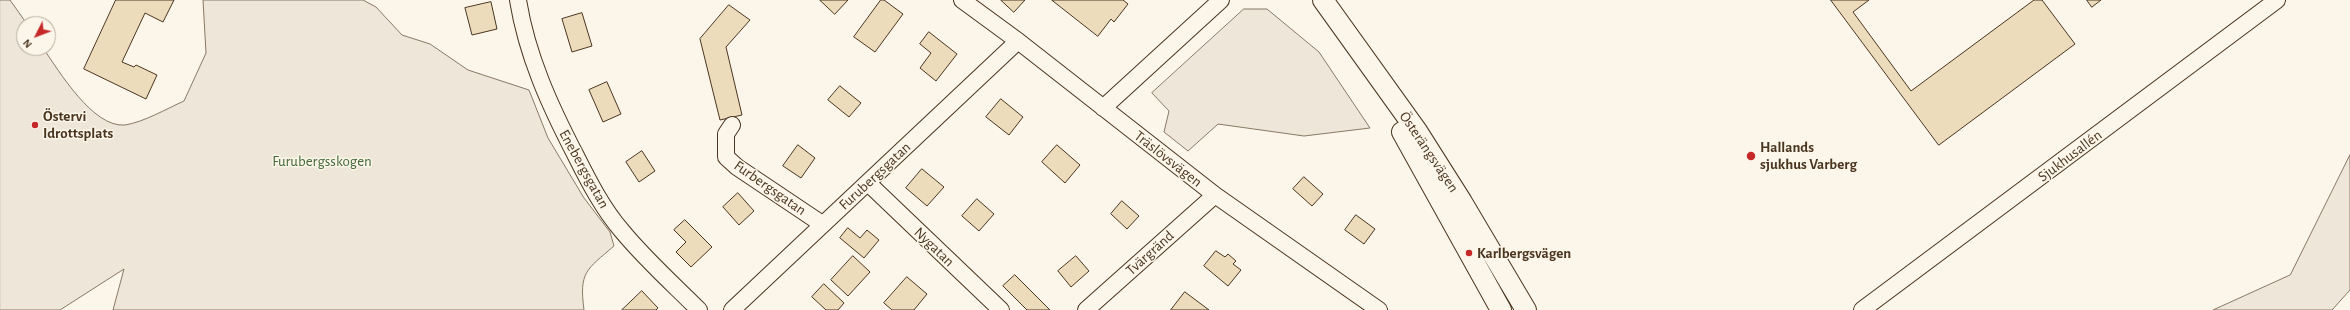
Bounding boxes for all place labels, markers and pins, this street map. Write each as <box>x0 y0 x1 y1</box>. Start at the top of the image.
place label: Östervi Idrottsplats <box>43 107 113 142</box>
marker: Östervi Idrottsplats <box>30 120 40 130</box>
place label: Hallands sjukhus Varberg <box>1760 138 1857 173</box>
marker: Hallands sjukhus Varberg <box>1745 150 1757 162</box>
place label: Karlbergsvägen <box>1477 244 1571 262</box>
marker: Karlbergsvägen <box>1464 248 1474 258</box>

